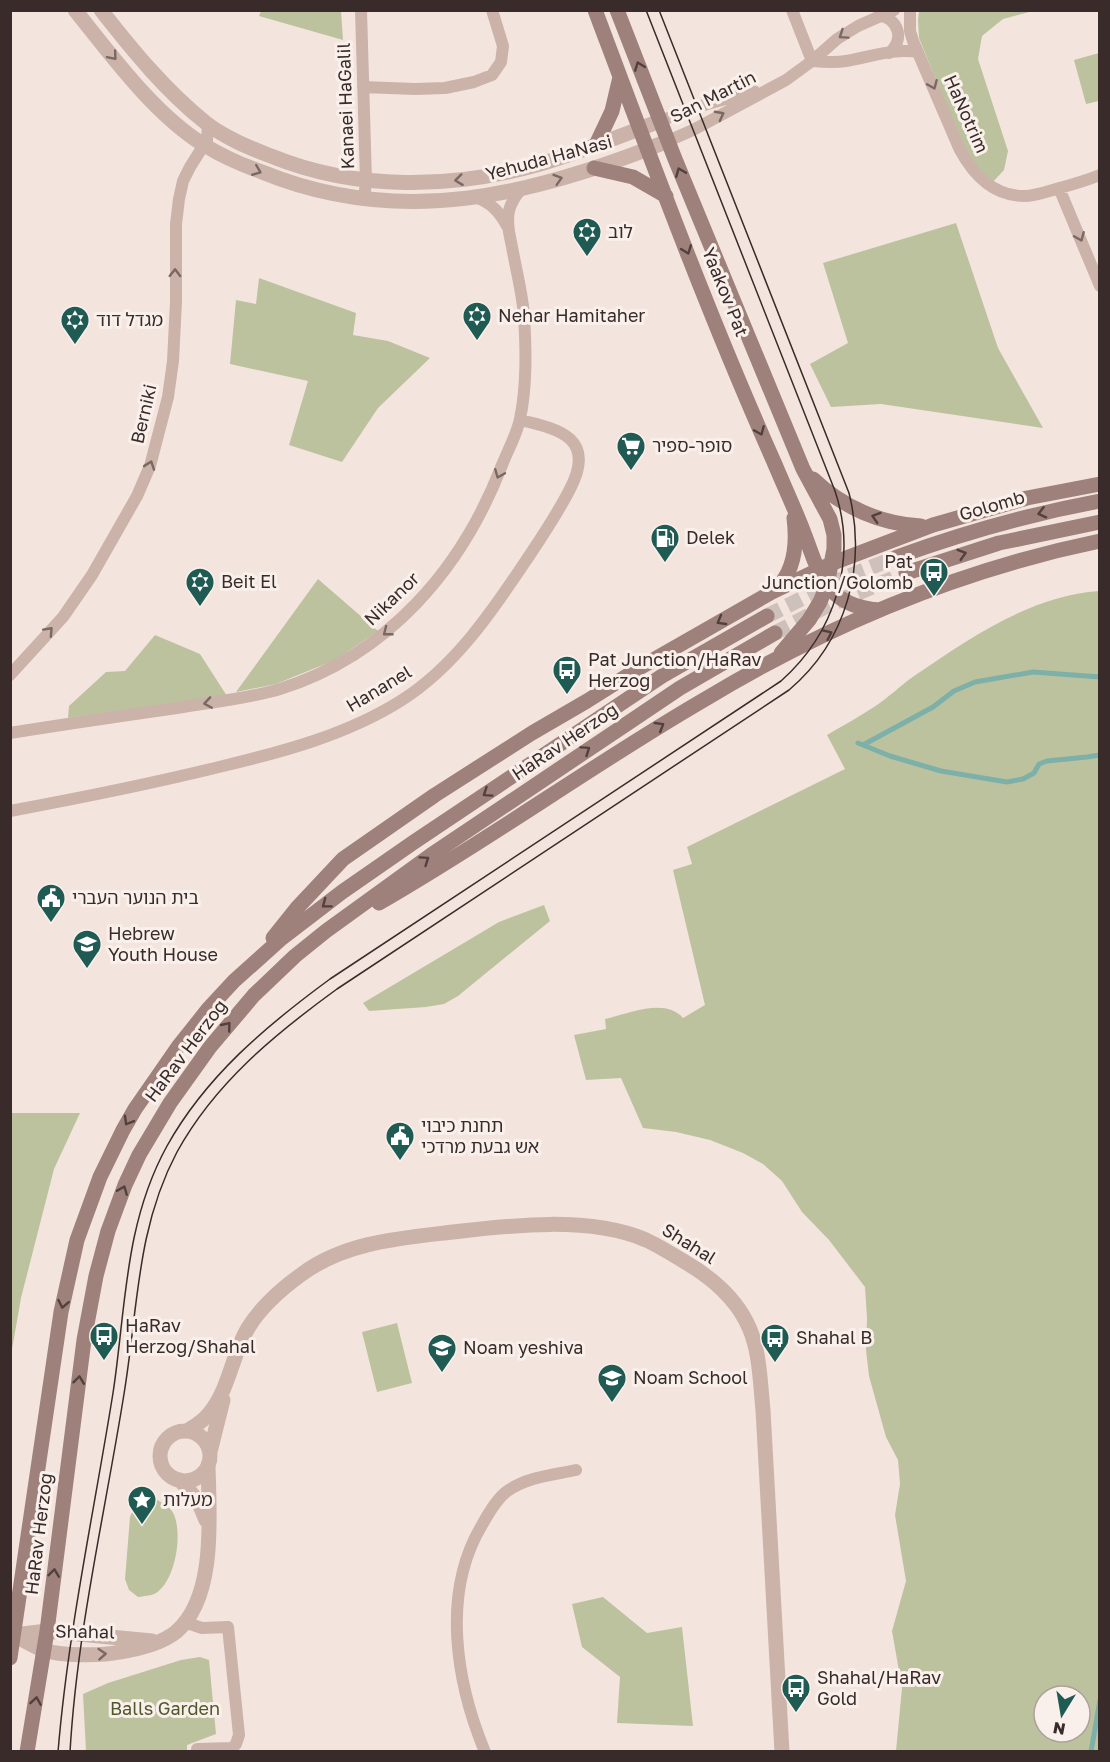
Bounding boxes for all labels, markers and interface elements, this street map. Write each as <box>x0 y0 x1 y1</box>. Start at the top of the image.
one-way arrow <box>839 28 850 39</box>
street label: Kanaei HaGalil <box>332 42 358 170</box>
one-way arrow <box>105 49 116 60</box>
one-way arrow <box>634 61 646 72</box>
street label: San Martin <box>666 65 759 127</box>
street label: HaNotrim <box>940 71 994 156</box>
one-way arrow <box>926 79 938 90</box>
one-way arrow <box>714 111 724 122</box>
street label: Yehuda HaNasi <box>483 130 615 185</box>
one-way arrow <box>251 164 262 176</box>
one-way arrow <box>675 167 687 178</box>
one-way arrow <box>454 173 463 185</box>
one-way arrow <box>552 174 563 186</box>
synagogue icon: לוב <box>571 216 603 258</box>
place label: לוב <box>608 220 633 242</box>
one-way arrow <box>1073 231 1085 242</box>
one-way arrow <box>680 244 692 255</box>
street label: Yaakov Pat <box>698 244 754 339</box>
one-way arrow <box>169 269 181 278</box>
synagogue icon: Nehar Hamitaher <box>461 300 493 342</box>
synagogue icon: מגדל דוד <box>59 304 91 346</box>
place label: Nehar Hamitaher <box>498 304 645 326</box>
place label: מגדל דוד <box>96 308 163 330</box>
street label: Berniki <box>126 382 161 446</box>
one-way arrow <box>753 425 765 436</box>
supermarket icon: סופר-ספיר <box>615 430 647 472</box>
place label: סופר-ספיר <box>652 434 732 456</box>
one-way arrow <box>142 460 155 471</box>
one-way arrow <box>493 469 506 479</box>
street label: Golomb <box>957 485 1027 525</box>
one-way arrow <box>1037 505 1047 518</box>
one-way arrow <box>871 512 882 524</box>
fuel station icon: Delek <box>649 522 681 564</box>
place label: Delek <box>686 526 735 548</box>
one-way arrow <box>956 549 967 562</box>
place label: Pat Junction/Golomb <box>762 550 913 593</box>
bus stop icon: Pat Junction/Golomb <box>918 556 950 598</box>
synagogue icon: Beit El <box>184 566 216 608</box>
street label: Nikanor <box>359 567 423 630</box>
place label: Beit El <box>221 570 277 592</box>
one-way arrow <box>717 614 727 625</box>
one-way arrow <box>382 624 393 635</box>
one-way arrow <box>42 628 53 639</box>
one-way arrow <box>821 630 832 642</box>
place label: Pat Junction/HaRav Herzog <box>588 648 761 691</box>
bus stop icon: Pat Junction/HaRav Herzog <box>551 654 583 696</box>
street label: Hananel <box>342 660 415 716</box>
one-way arrow <box>204 696 213 708</box>
street label: HaRav Herzog <box>507 698 621 785</box>
one-way arrow <box>654 722 664 734</box>
one-way arrow <box>580 746 590 758</box>
one-way arrow <box>482 786 493 797</box>
one-way arrow <box>418 856 429 867</box>
public building icon: בית הנוער העברי <box>35 882 67 924</box>
place label: בית הנוער העברי <box>72 886 199 908</box>
one-way arrow <box>322 897 333 908</box>
place label: Hebrew Youth House <box>108 922 218 965</box>
school or university icon: Hebrew Youth House <box>71 928 103 970</box>
street label: HaRav Herzog <box>140 995 231 1106</box>
one-way arrow <box>220 1022 231 1033</box>
place label: תחנת כיבוי אש גבעת מרדכי <box>421 1114 539 1157</box>
one-way arrow <box>124 1115 136 1125</box>
public building icon: תחנת כיבוי אש גבעת מרדכי <box>384 1120 416 1162</box>
one-way arrow <box>116 1186 128 1197</box>
street label: Shahal <box>658 1218 721 1268</box>
one-way arrow <box>57 1298 70 1308</box>
place label: HaRav Herzog/Shahal <box>125 1314 256 1357</box>
bus stop icon: HaRav Herzog/Shahal <box>88 1320 120 1362</box>
bus stop icon: Shahal B <box>759 1322 791 1364</box>
place label: Shahal B <box>796 1326 872 1348</box>
school or university icon: Noam yeshiva <box>426 1332 458 1374</box>
place label: Noam yeshiva <box>463 1336 583 1358</box>
school or university icon: Noam School <box>596 1362 628 1404</box>
place label: Noam School <box>633 1366 748 1388</box>
one-way arrow <box>72 1375 85 1384</box>
street label: HaRav Herzog <box>20 1472 56 1596</box>
place icon: מעלות <box>126 1484 158 1526</box>
place label: מעלות <box>163 1488 213 1510</box>
one-way arrow <box>47 1568 60 1578</box>
street label: Shahal <box>55 1619 115 1643</box>
one-way arrow <box>97 1648 106 1661</box>
place label: Shahal/HaRav Gold <box>817 1666 941 1709</box>
bus stop icon: Shahal/HaRav Gold <box>780 1672 812 1714</box>
north arrow <box>1032 1684 1092 1744</box>
one-way arrow <box>30 1696 42 1706</box>
park label: Balls Garden <box>110 1697 220 1719</box>
text: N <box>1051 1718 1067 1740</box>

